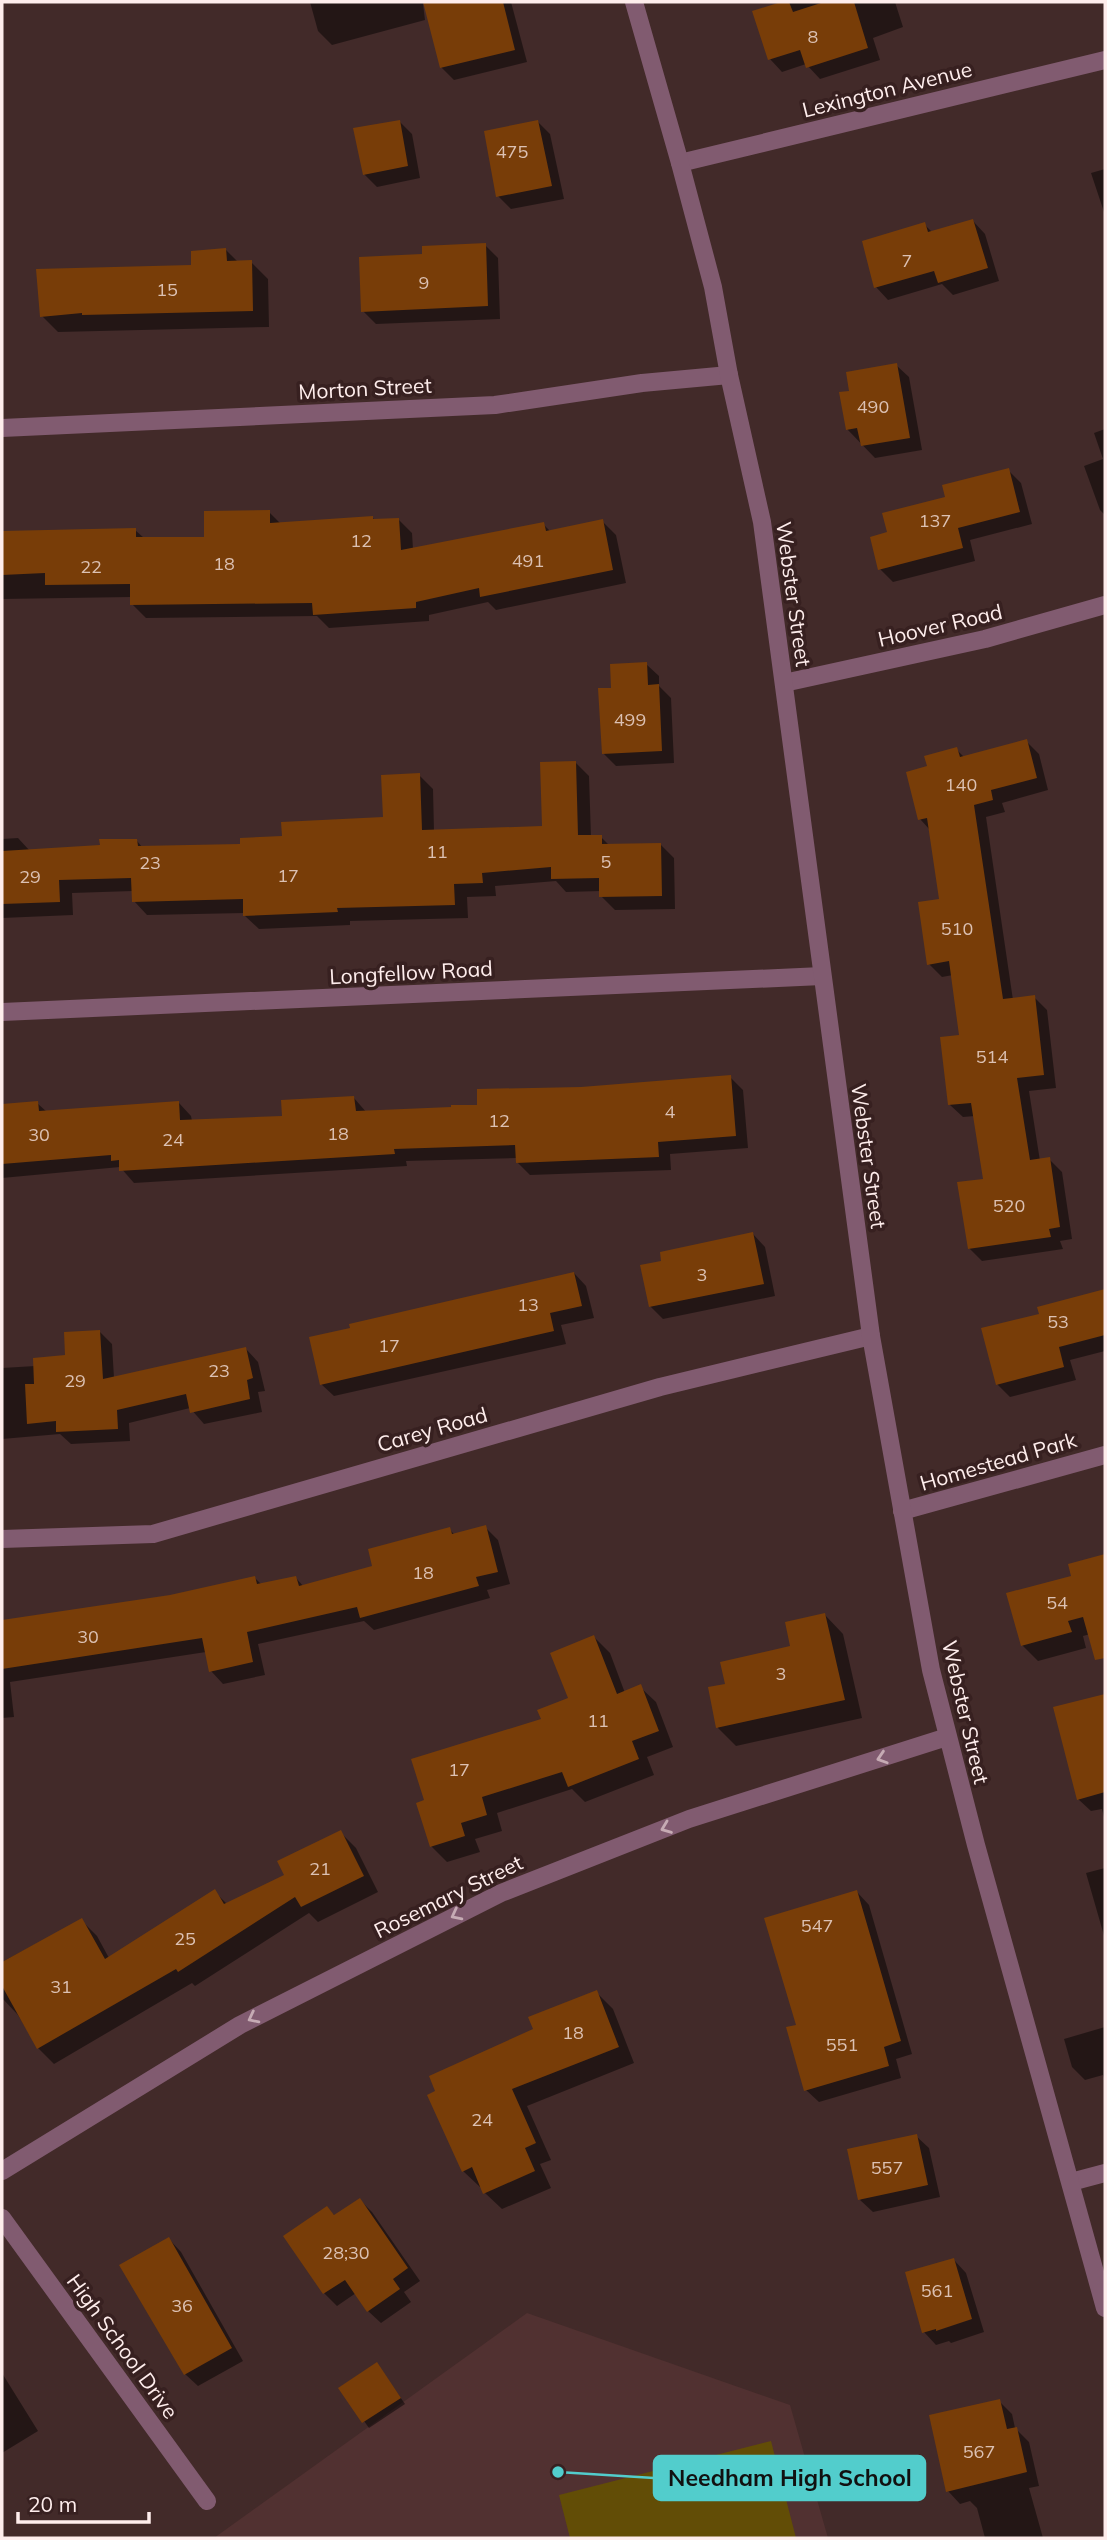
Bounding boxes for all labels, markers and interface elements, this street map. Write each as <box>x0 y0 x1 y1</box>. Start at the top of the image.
house number: 8 <box>808 25 818 48</box>
street label: Lexington Avenue <box>799 55 975 123</box>
house number: 475 <box>496 140 528 163</box>
house number: 7 <box>902 249 912 272</box>
house number: 9 <box>419 271 429 294</box>
house number: 15 <box>156 278 178 301</box>
street label: Morton Street <box>298 372 432 404</box>
house number: 490 <box>857 395 889 418</box>
house number: 137 <box>919 509 951 532</box>
street label: Webster Street <box>771 520 817 668</box>
house number: 12 <box>350 529 372 552</box>
house number: 491 <box>512 549 544 572</box>
house number: 18 <box>213 552 235 575</box>
house number: 22 <box>80 555 102 578</box>
street label: Hoover Road <box>875 598 1005 652</box>
house number: 499 <box>614 708 646 731</box>
house number: 140 <box>945 773 977 796</box>
house number: 11 <box>426 840 448 863</box>
house number: 5 <box>601 850 612 873</box>
house number: 23 <box>139 851 161 874</box>
house number: 17 <box>277 864 299 887</box>
house number: 29 <box>19 865 41 888</box>
house number: 510 <box>941 917 973 940</box>
street label: Longfellow Road <box>329 955 493 989</box>
house number: 514 <box>976 1045 1008 1068</box>
street label: Webster Street <box>846 1082 892 1230</box>
house number: 4 <box>665 1100 676 1123</box>
house number: 12 <box>488 1109 510 1132</box>
house number: 18 <box>327 1122 349 1145</box>
house number: 30 <box>28 1123 50 1146</box>
house number: 24 <box>162 1128 184 1151</box>
house number: 520 <box>993 1194 1025 1217</box>
house number: 3 <box>697 1263 707 1286</box>
house number: 13 <box>517 1293 539 1316</box>
house number: 53 <box>1047 1310 1069 1333</box>
house number: 17 <box>378 1334 400 1357</box>
house number: 23 <box>208 1359 230 1382</box>
house number: 29 <box>64 1369 86 1392</box>
street label: Carey Road <box>374 1401 490 1457</box>
street label: Homestead Park <box>917 1426 1080 1496</box>
house number: 18 <box>412 1561 434 1584</box>
house number: 54 <box>1046 1591 1068 1614</box>
house number: 30 <box>77 1625 99 1648</box>
street label: Webster Street <box>937 1638 995 1786</box>
house number: 3 <box>776 1662 786 1685</box>
house number: 11 <box>587 1709 609 1732</box>
one-way arrow <box>876 1749 888 1764</box>
house number: 17 <box>448 1758 470 1781</box>
one-way arrow <box>660 1820 672 1834</box>
street label: Rosemary Street <box>369 1849 527 1943</box>
house number: 21 <box>309 1857 331 1880</box>
one-way arrow <box>451 1907 463 1921</box>
house number: 547 <box>801 1914 833 1937</box>
house number: 25 <box>174 1927 196 1950</box>
house number: 31 <box>50 1975 72 1998</box>
one-way arrow <box>248 2010 260 2024</box>
house number: 18 <box>562 2021 584 2044</box>
house number: 551 <box>826 2033 858 2056</box>
house number: 24 <box>471 2108 493 2131</box>
house number: 557 <box>871 2156 903 2179</box>
house number: 28;30 <box>322 2241 370 2264</box>
street label: High School Drive <box>62 2269 184 2423</box>
house number: 561 <box>921 2279 953 2302</box>
house number: 36 <box>171 2294 193 2317</box>
house number: 567 <box>963 2440 995 2463</box>
callout: Needham High School <box>654 2456 925 2500</box>
text: Needham High School <box>668 2463 912 2492</box>
scale bar <box>18 2480 149 2524</box>
text: 20 m <box>28 2491 77 2517</box>

